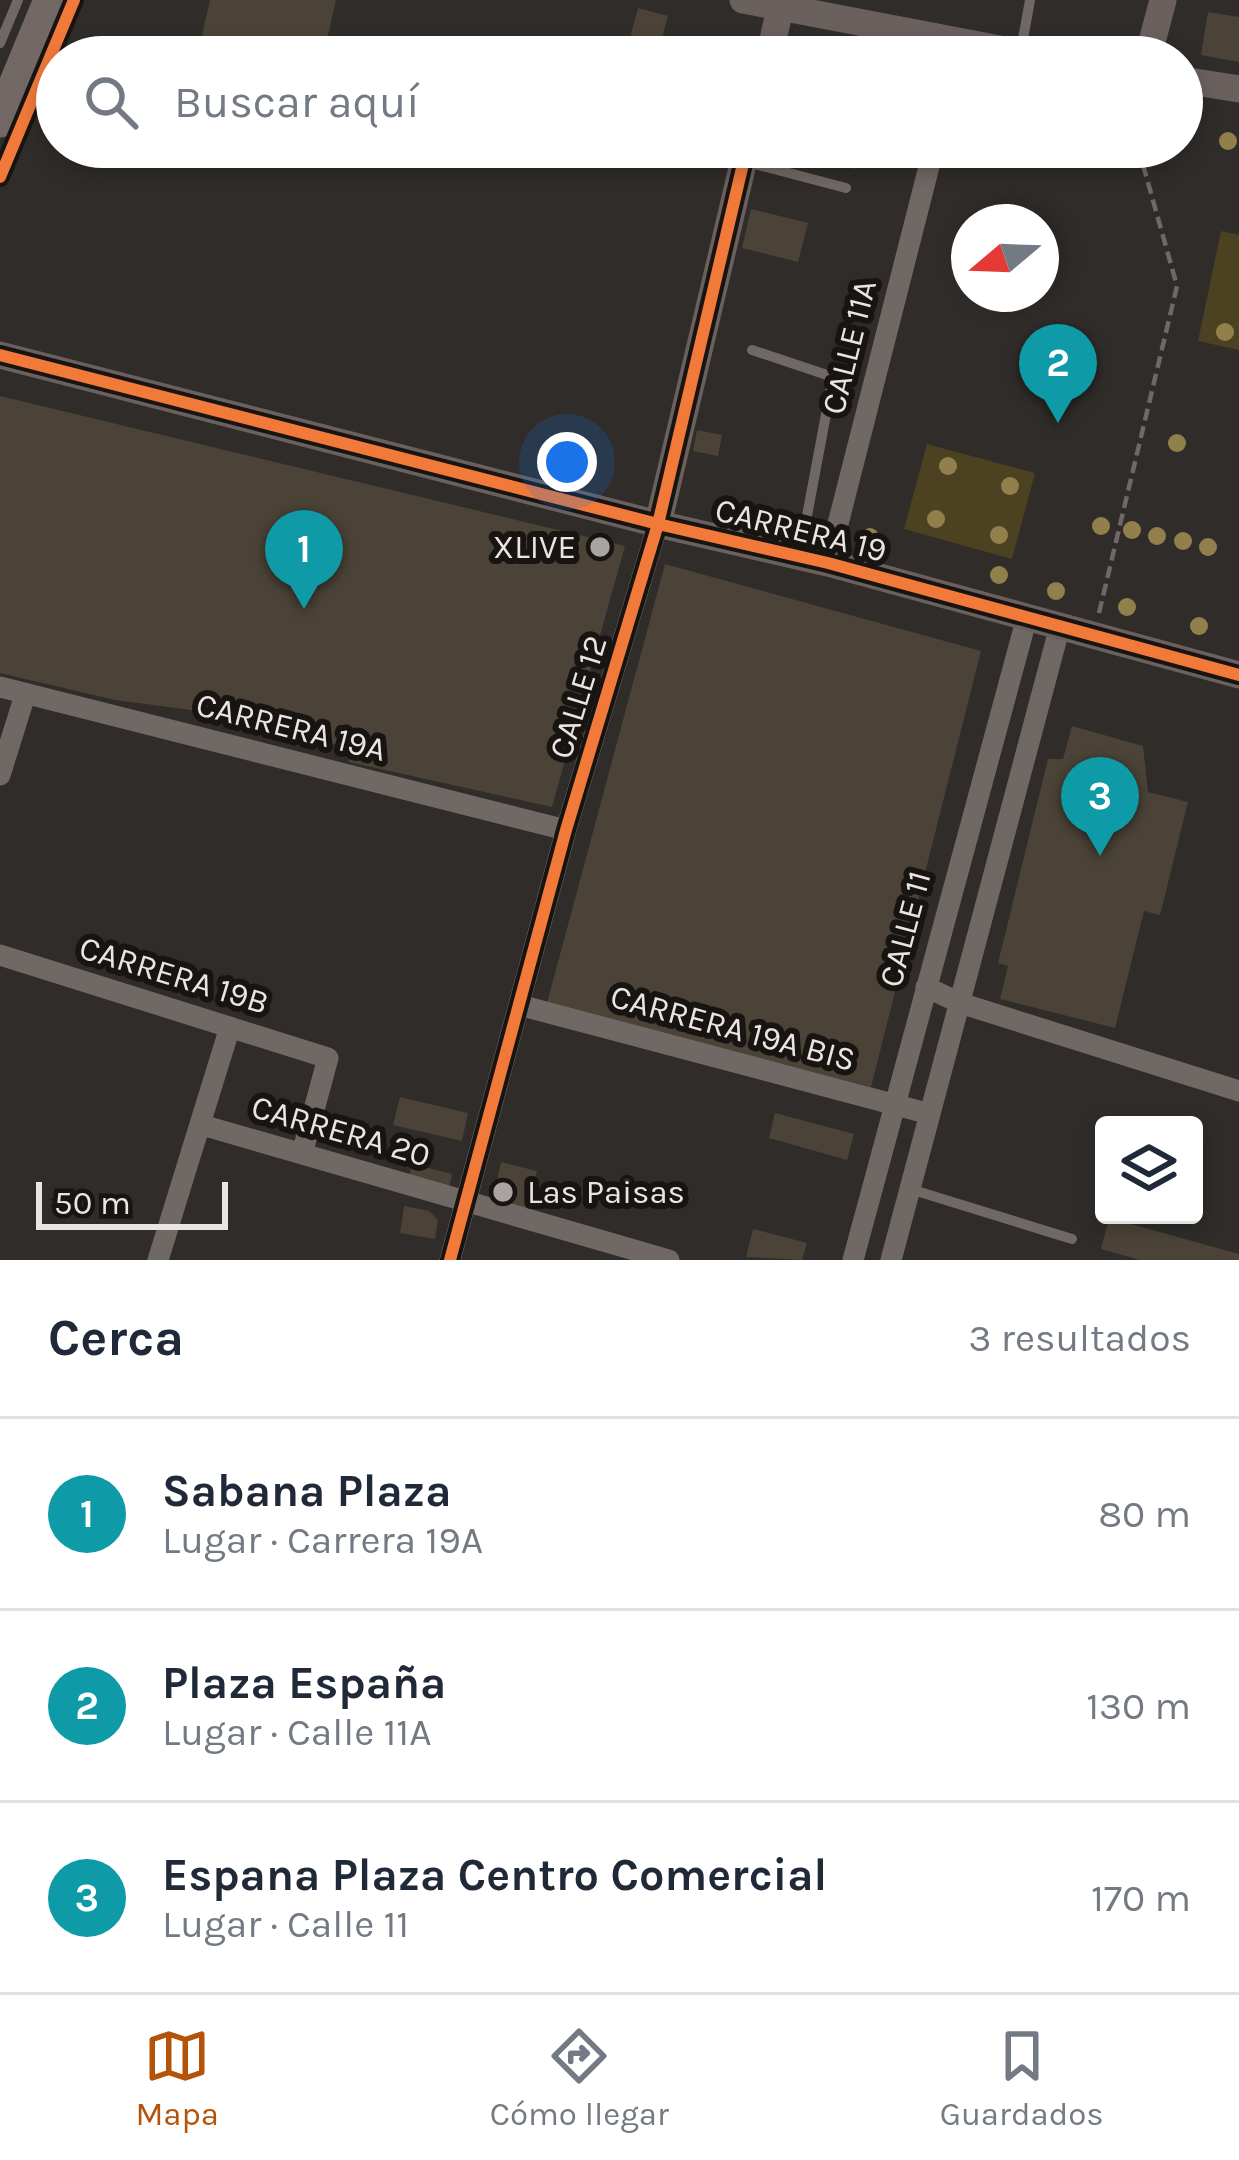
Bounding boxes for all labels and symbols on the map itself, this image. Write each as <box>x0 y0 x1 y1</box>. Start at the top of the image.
north arrow <box>951 204 1059 312</box>
street label: CALLE 11A <box>814 276 884 418</box>
pin: 2 <box>1019 324 1097 423</box>
your location <box>537 432 597 492</box>
street label: CARRERA 19 <box>711 490 891 570</box>
pin: 1 <box>265 510 343 609</box>
place label: XLIVE <box>493 528 576 566</box>
marker: XLIVE <box>587 534 613 560</box>
street label: CALLE 12 <box>541 631 615 763</box>
street label: CARRERA 19A <box>192 685 390 769</box>
pin: 3 <box>1061 757 1139 856</box>
street label: CALLE 11 <box>871 867 939 991</box>
street label: CARRERA 19B <box>75 928 273 1022</box>
street label: CARRERA 19A BIS <box>607 977 859 1079</box>
street label: CARRERA 20 <box>247 1087 435 1175</box>
place label: Las Paisas <box>527 1173 685 1211</box>
scale bar <box>36 1176 228 1229</box>
marker: Las Paisas <box>490 1179 516 1205</box>

